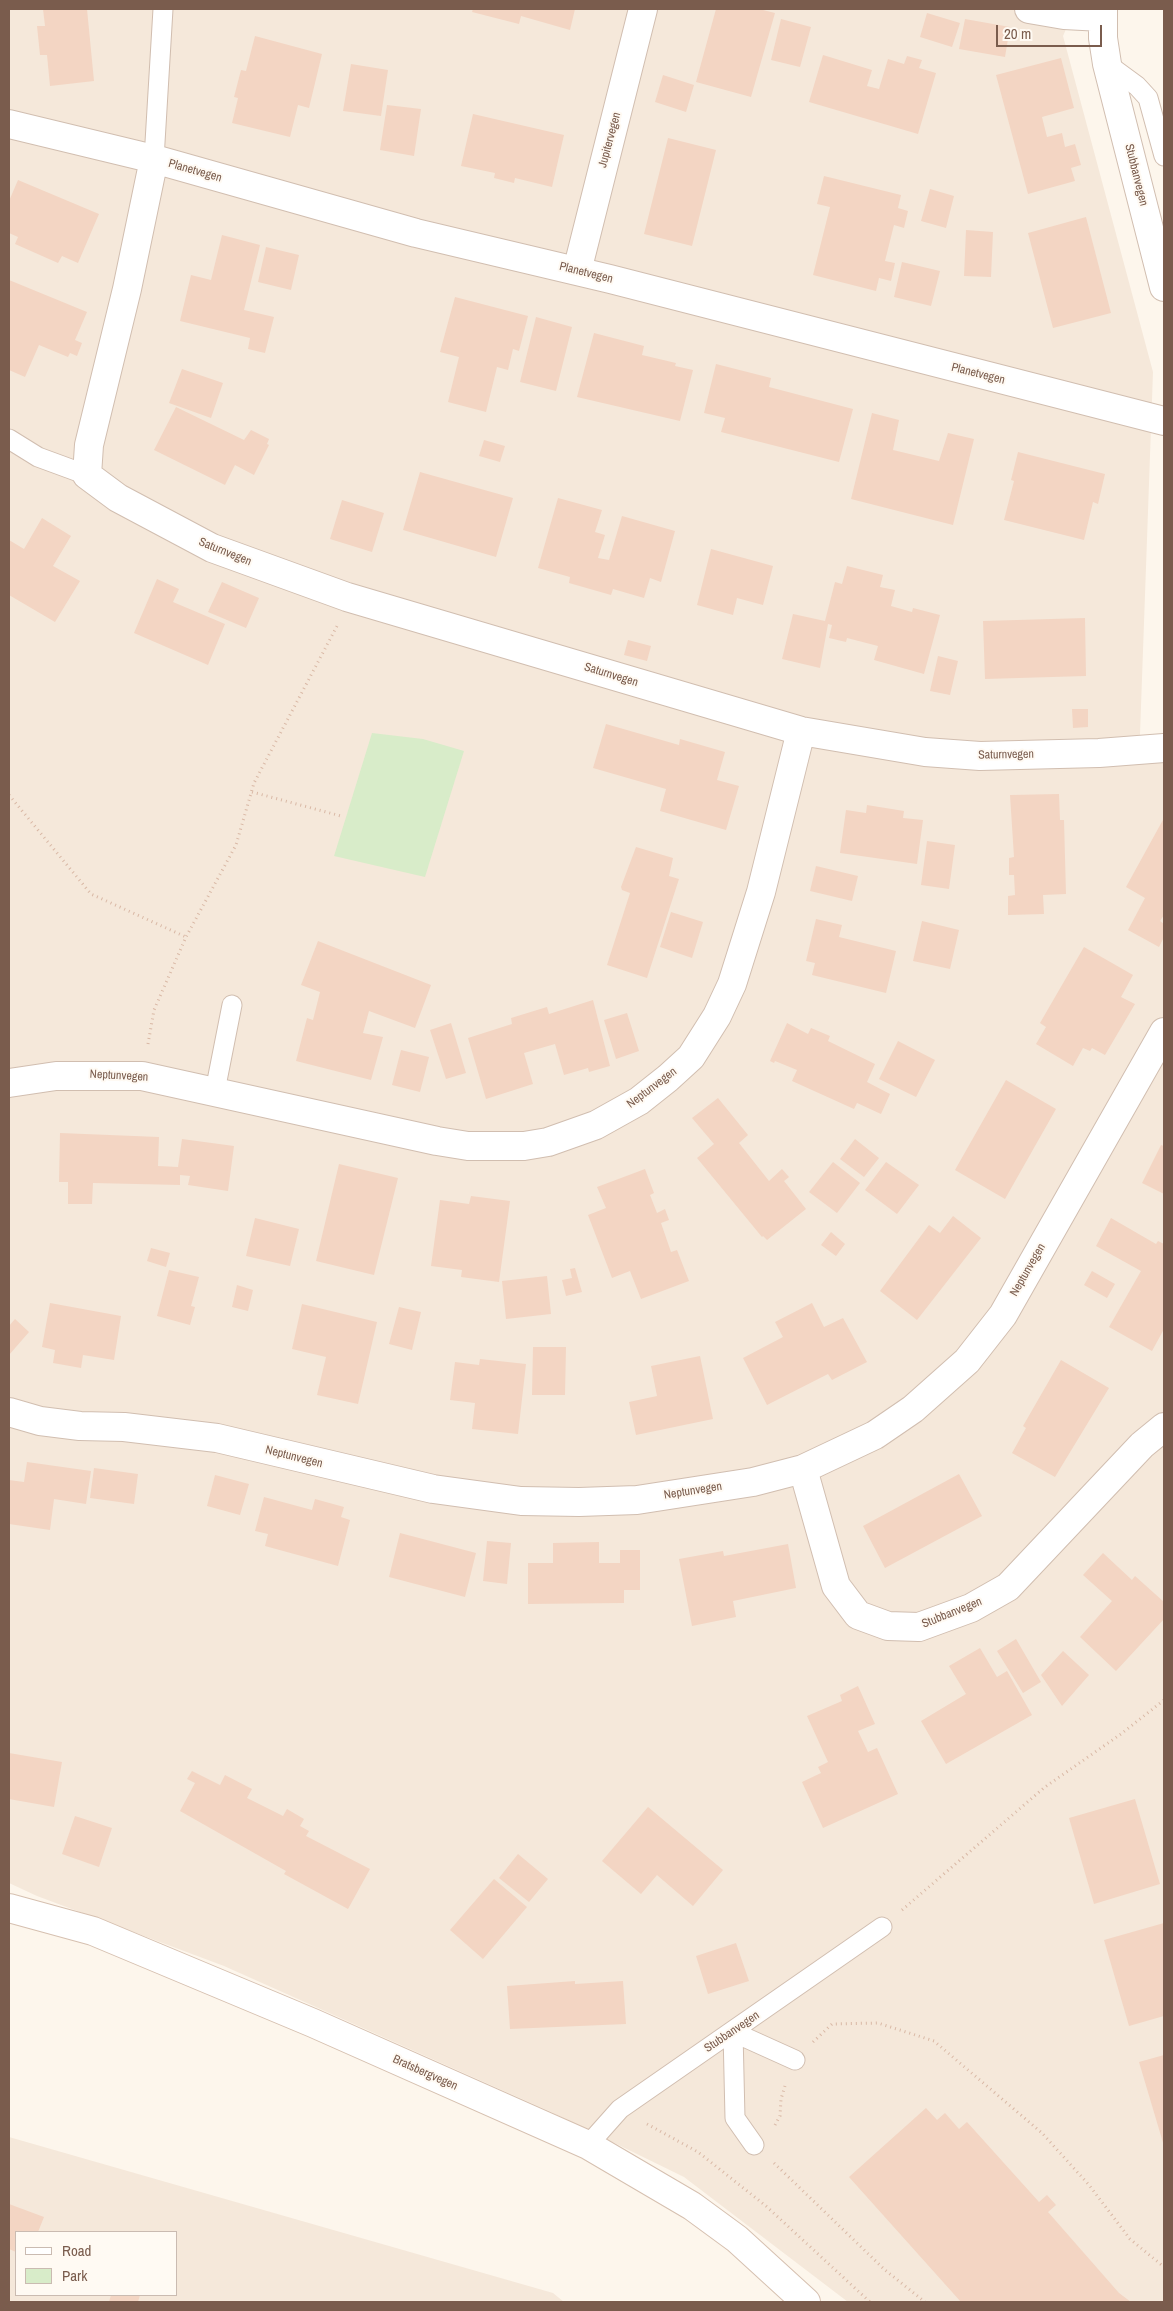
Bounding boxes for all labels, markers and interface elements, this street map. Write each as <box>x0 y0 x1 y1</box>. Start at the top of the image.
scale bar <box>998 15 1104 47</box>
text: 20 m <box>1004 23 1031 44</box>
street label: Jupitervegen <box>596 111 624 169</box>
street label: Stubbanvegen <box>1121 142 1151 208</box>
street label: Planetvegen <box>167 157 223 185</box>
street label: Planetvegen <box>558 259 614 287</box>
street label: Planetvegen <box>950 360 1006 388</box>
street label: Saturnvegen <box>196 535 254 569</box>
street label: Saturnvegen <box>582 660 640 690</box>
street label: Saturnvegen <box>978 747 1034 763</box>
street label: Neptunvegen <box>624 1065 680 1111</box>
street label: Neptunvegen <box>89 1067 149 1085</box>
street label: Neptunvegen <box>1007 1241 1049 1299</box>
street label: Neptunvegen <box>264 1443 324 1471</box>
street label: Neptunvegen <box>663 1479 723 1503</box>
street label: Stubbanvegen <box>920 1594 984 1632</box>
street label: Stubbanvegen <box>702 2008 762 2056</box>
street label: Bratsbergvegen <box>390 2052 460 2094</box>
legend <box>15 2231 178 2296</box>
text: Road <box>62 2240 91 2261</box>
text: Park <box>62 2265 87 2286</box>

